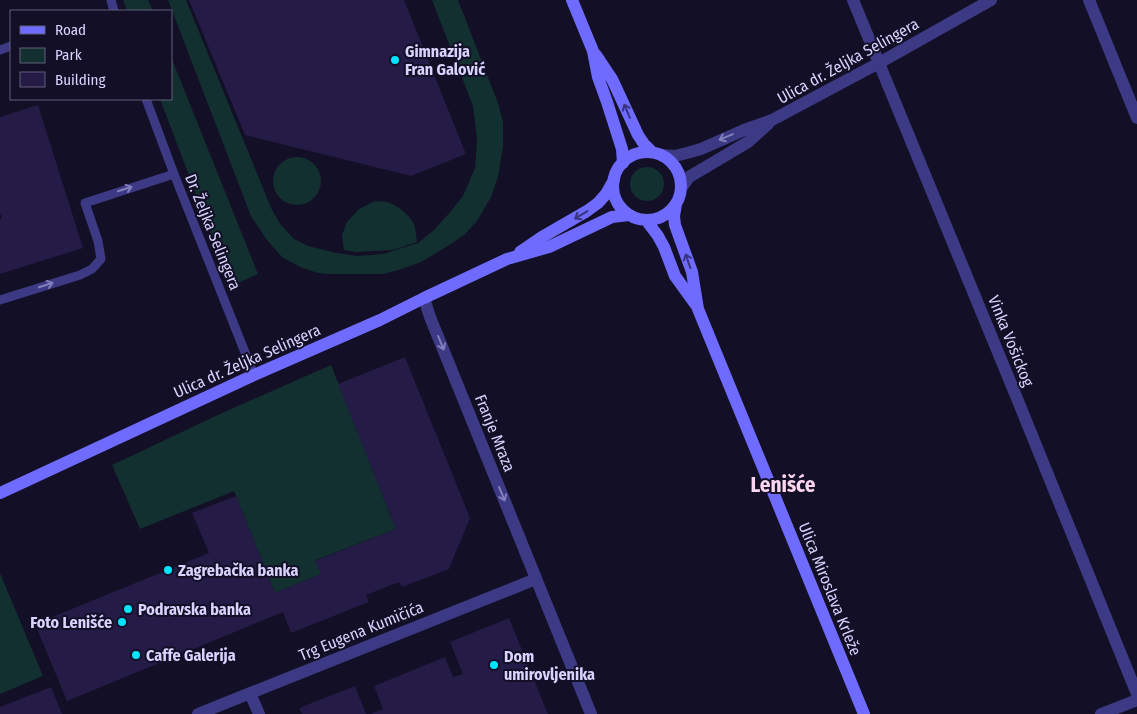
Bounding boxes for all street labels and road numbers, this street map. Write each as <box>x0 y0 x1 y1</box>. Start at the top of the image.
street label: Ulica dr. Željka Selingera <box>773 13 922 108</box>
street label: Dr. Željka Selingera <box>181 171 246 293</box>
street label: Vinka Vošickog <box>984 293 1038 390</box>
street label: Ulica dr. Željka Selingera <box>170 319 324 402</box>
street label: Franje Mraza <box>471 392 519 475</box>
street label: Ulica Miroslava Krleže <box>795 520 865 659</box>
street label: Trg Eugena Kumičića <box>296 597 426 665</box>

